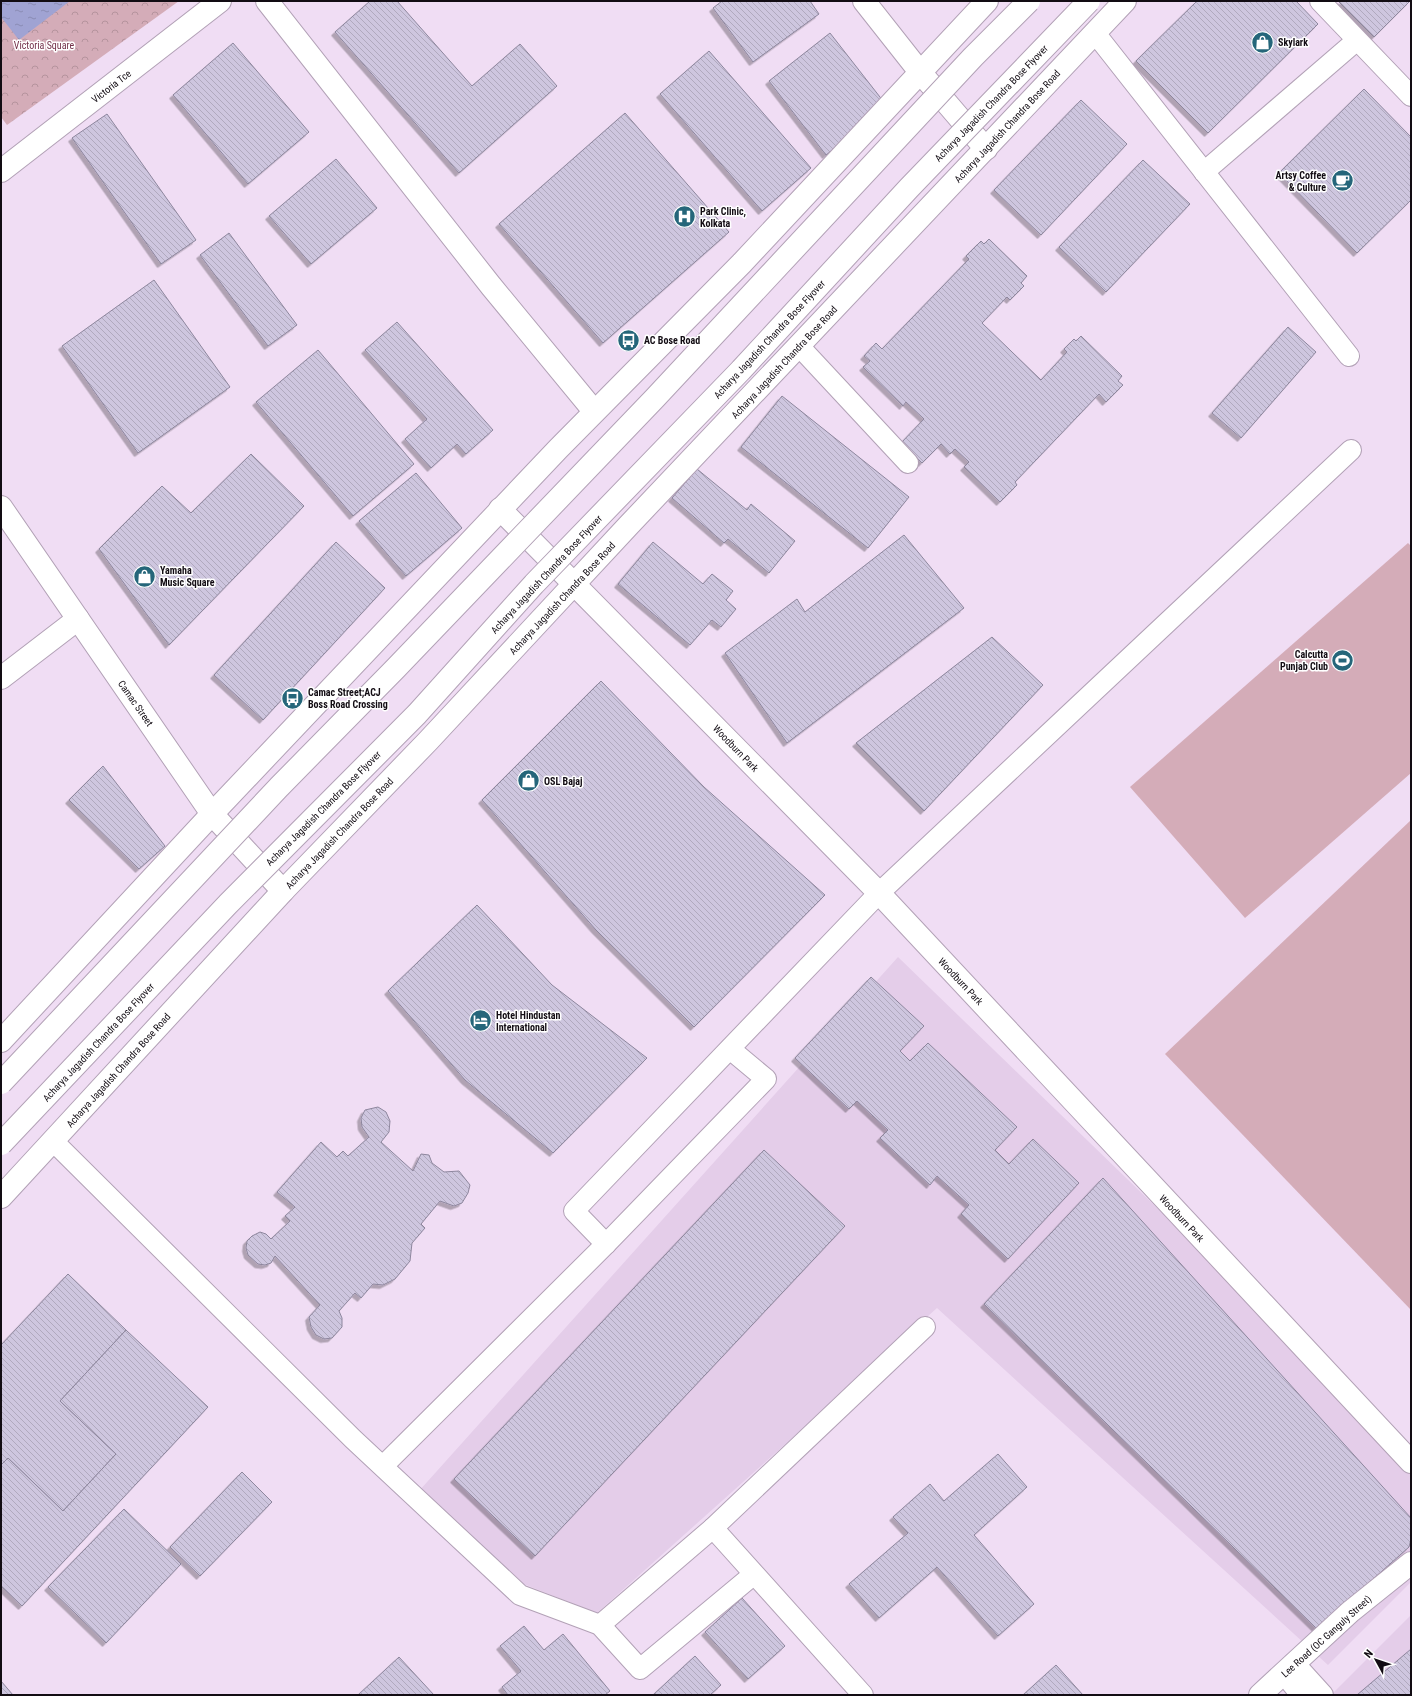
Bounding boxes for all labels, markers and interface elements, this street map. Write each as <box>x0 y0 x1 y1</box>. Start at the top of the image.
shop icon: Skylark <box>1249 29 1275 55</box>
place label: Skylark <box>1278 37 1308 48</box>
park label: Victoria Square <box>14 40 74 51</box>
street label: Acharya Jagadish Chandra Bose Flyover <box>933 43 1050 164</box>
street label: Victoria Tce <box>90 68 133 105</box>
street label: Acharya Jagadish Chandra Bose Road <box>952 68 1062 185</box>
cafe icon: Artsy Coffee & Culture <box>1329 168 1355 194</box>
place label: Artsy Coffee & Culture <box>1275 170 1326 193</box>
hospital icon: Park Clinic, Kolkata <box>672 204 698 230</box>
place label: Park Clinic, Kolkata <box>700 206 746 229</box>
street label: Acharya Jagadish Chandra Bose Flyover <box>712 278 827 401</box>
street label: Acharya Jagadish Chandra Bose Road <box>729 304 839 421</box>
bus stop icon: AC Bose Road <box>615 327 641 353</box>
place label: AC Bose Road <box>644 335 700 346</box>
street label: Acharya Jagadish Chandra Bose Flyover <box>489 513 604 636</box>
street label: Acharya Jagadish Chandra Bose Road <box>507 540 617 657</box>
shop icon: Yamaha Music Square <box>132 563 158 589</box>
place label: Yamaha Music Square <box>160 565 215 588</box>
sports icon: Calcutta Punjab Club <box>1330 647 1356 673</box>
place label: Calcutta Punjab Club <box>1280 649 1328 672</box>
street label: Camac Street <box>116 678 155 728</box>
bus stop icon: Camac Street;ACJ Boss Road Crossing <box>280 685 306 711</box>
place label: Camac Street;ACJ Boss Road Crossing <box>308 687 388 710</box>
street label: Woodburn Park <box>711 723 761 774</box>
street label: Acharya Jagadish Chandra Bose Flyover <box>264 749 383 868</box>
shop icon: OSL Bajaj <box>515 768 541 794</box>
street label: Acharya Jagadish Chandra Bose Road <box>283 776 395 891</box>
place label: OSL Bajaj <box>544 776 582 787</box>
street label: Woodburn Park <box>936 956 986 1007</box>
street label: Acharya Jagadish Chandra Bose Flyover <box>41 981 156 1104</box>
hotel icon: Hotel Hindustan International <box>467 1008 493 1034</box>
place label: Hotel Hindustan International <box>496 1010 561 1033</box>
street label: Acharya Jagadish Chandra Bose Road <box>64 1011 173 1130</box>
street label: Woodburn Park <box>1157 1193 1207 1244</box>
street label: Lee Road (OC Ganguly Street) <box>1279 1593 1374 1680</box>
north arrow <box>1356 1640 1396 1680</box>
text: N <box>1362 1647 1376 1661</box>

